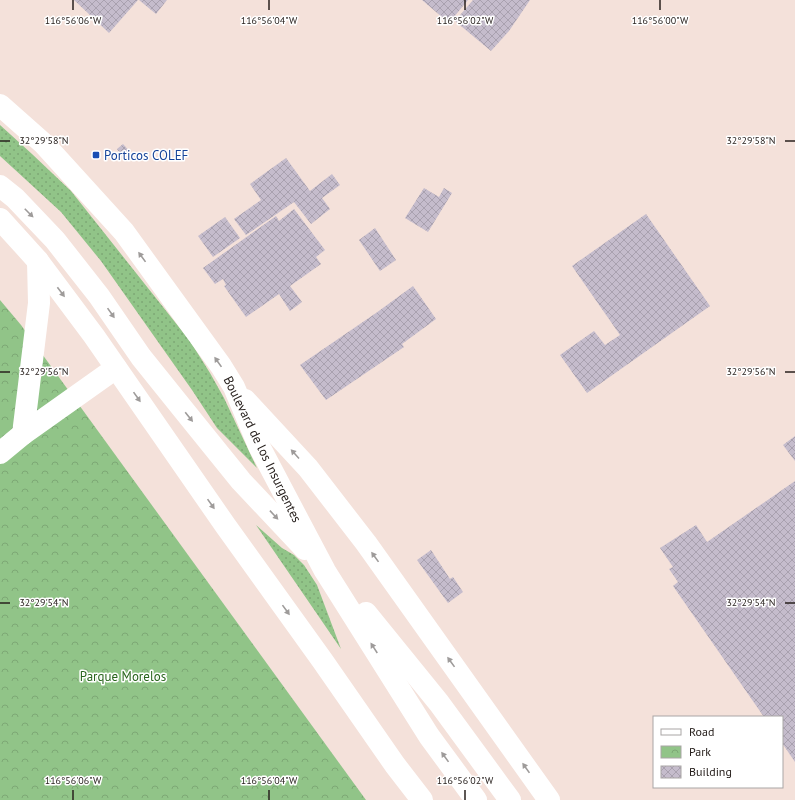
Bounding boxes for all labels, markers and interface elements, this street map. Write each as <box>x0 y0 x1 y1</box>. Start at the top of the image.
text: 116°56'06"W <box>45 14 102 27</box>
text: 116°56'04"W <box>241 14 298 27</box>
text: 116°56'02"W <box>437 14 494 27</box>
text: 116°56'00"W <box>632 14 689 27</box>
text: 32°29'58"N <box>19 134 69 147</box>
text: 32°29'58"N <box>726 134 776 147</box>
place label: Porticos COLEF <box>104 147 189 164</box>
marker: Porticos COLEF <box>91 150 101 160</box>
one-way arrow <box>24 208 34 218</box>
one-way arrow <box>138 252 146 262</box>
one-way arrow <box>57 286 65 297</box>
one-way arrow <box>107 308 115 318</box>
one-way arrow <box>214 357 222 367</box>
text: 32°29'56"N <box>19 365 69 378</box>
text: 32°29'56"N <box>726 365 776 378</box>
street label: Boulevard de los Insurgentes <box>220 373 305 525</box>
one-way arrow <box>133 392 141 403</box>
one-way arrow <box>185 411 194 422</box>
one-way arrow <box>291 449 300 459</box>
one-way arrow <box>207 499 214 510</box>
one-way arrow <box>269 510 279 520</box>
one-way arrow <box>371 551 379 562</box>
text: 32°29'54"N <box>19 596 69 609</box>
text: 32°29'54"N <box>726 596 776 609</box>
one-way arrow <box>282 605 290 616</box>
one-way arrow <box>371 642 378 654</box>
one-way arrow <box>447 657 455 668</box>
park label: Parque Morelos <box>80 668 166 685</box>
legend <box>653 716 783 788</box>
text: Road <box>689 724 714 739</box>
text: Park <box>689 744 711 759</box>
one-way arrow <box>441 752 449 762</box>
one-way arrow <box>522 763 530 773</box>
text: Building <box>689 764 732 779</box>
text: 116°56'06"W <box>45 774 102 787</box>
text: 116°56'04"W <box>241 774 298 787</box>
text: 116°56'02"W <box>437 774 494 787</box>

